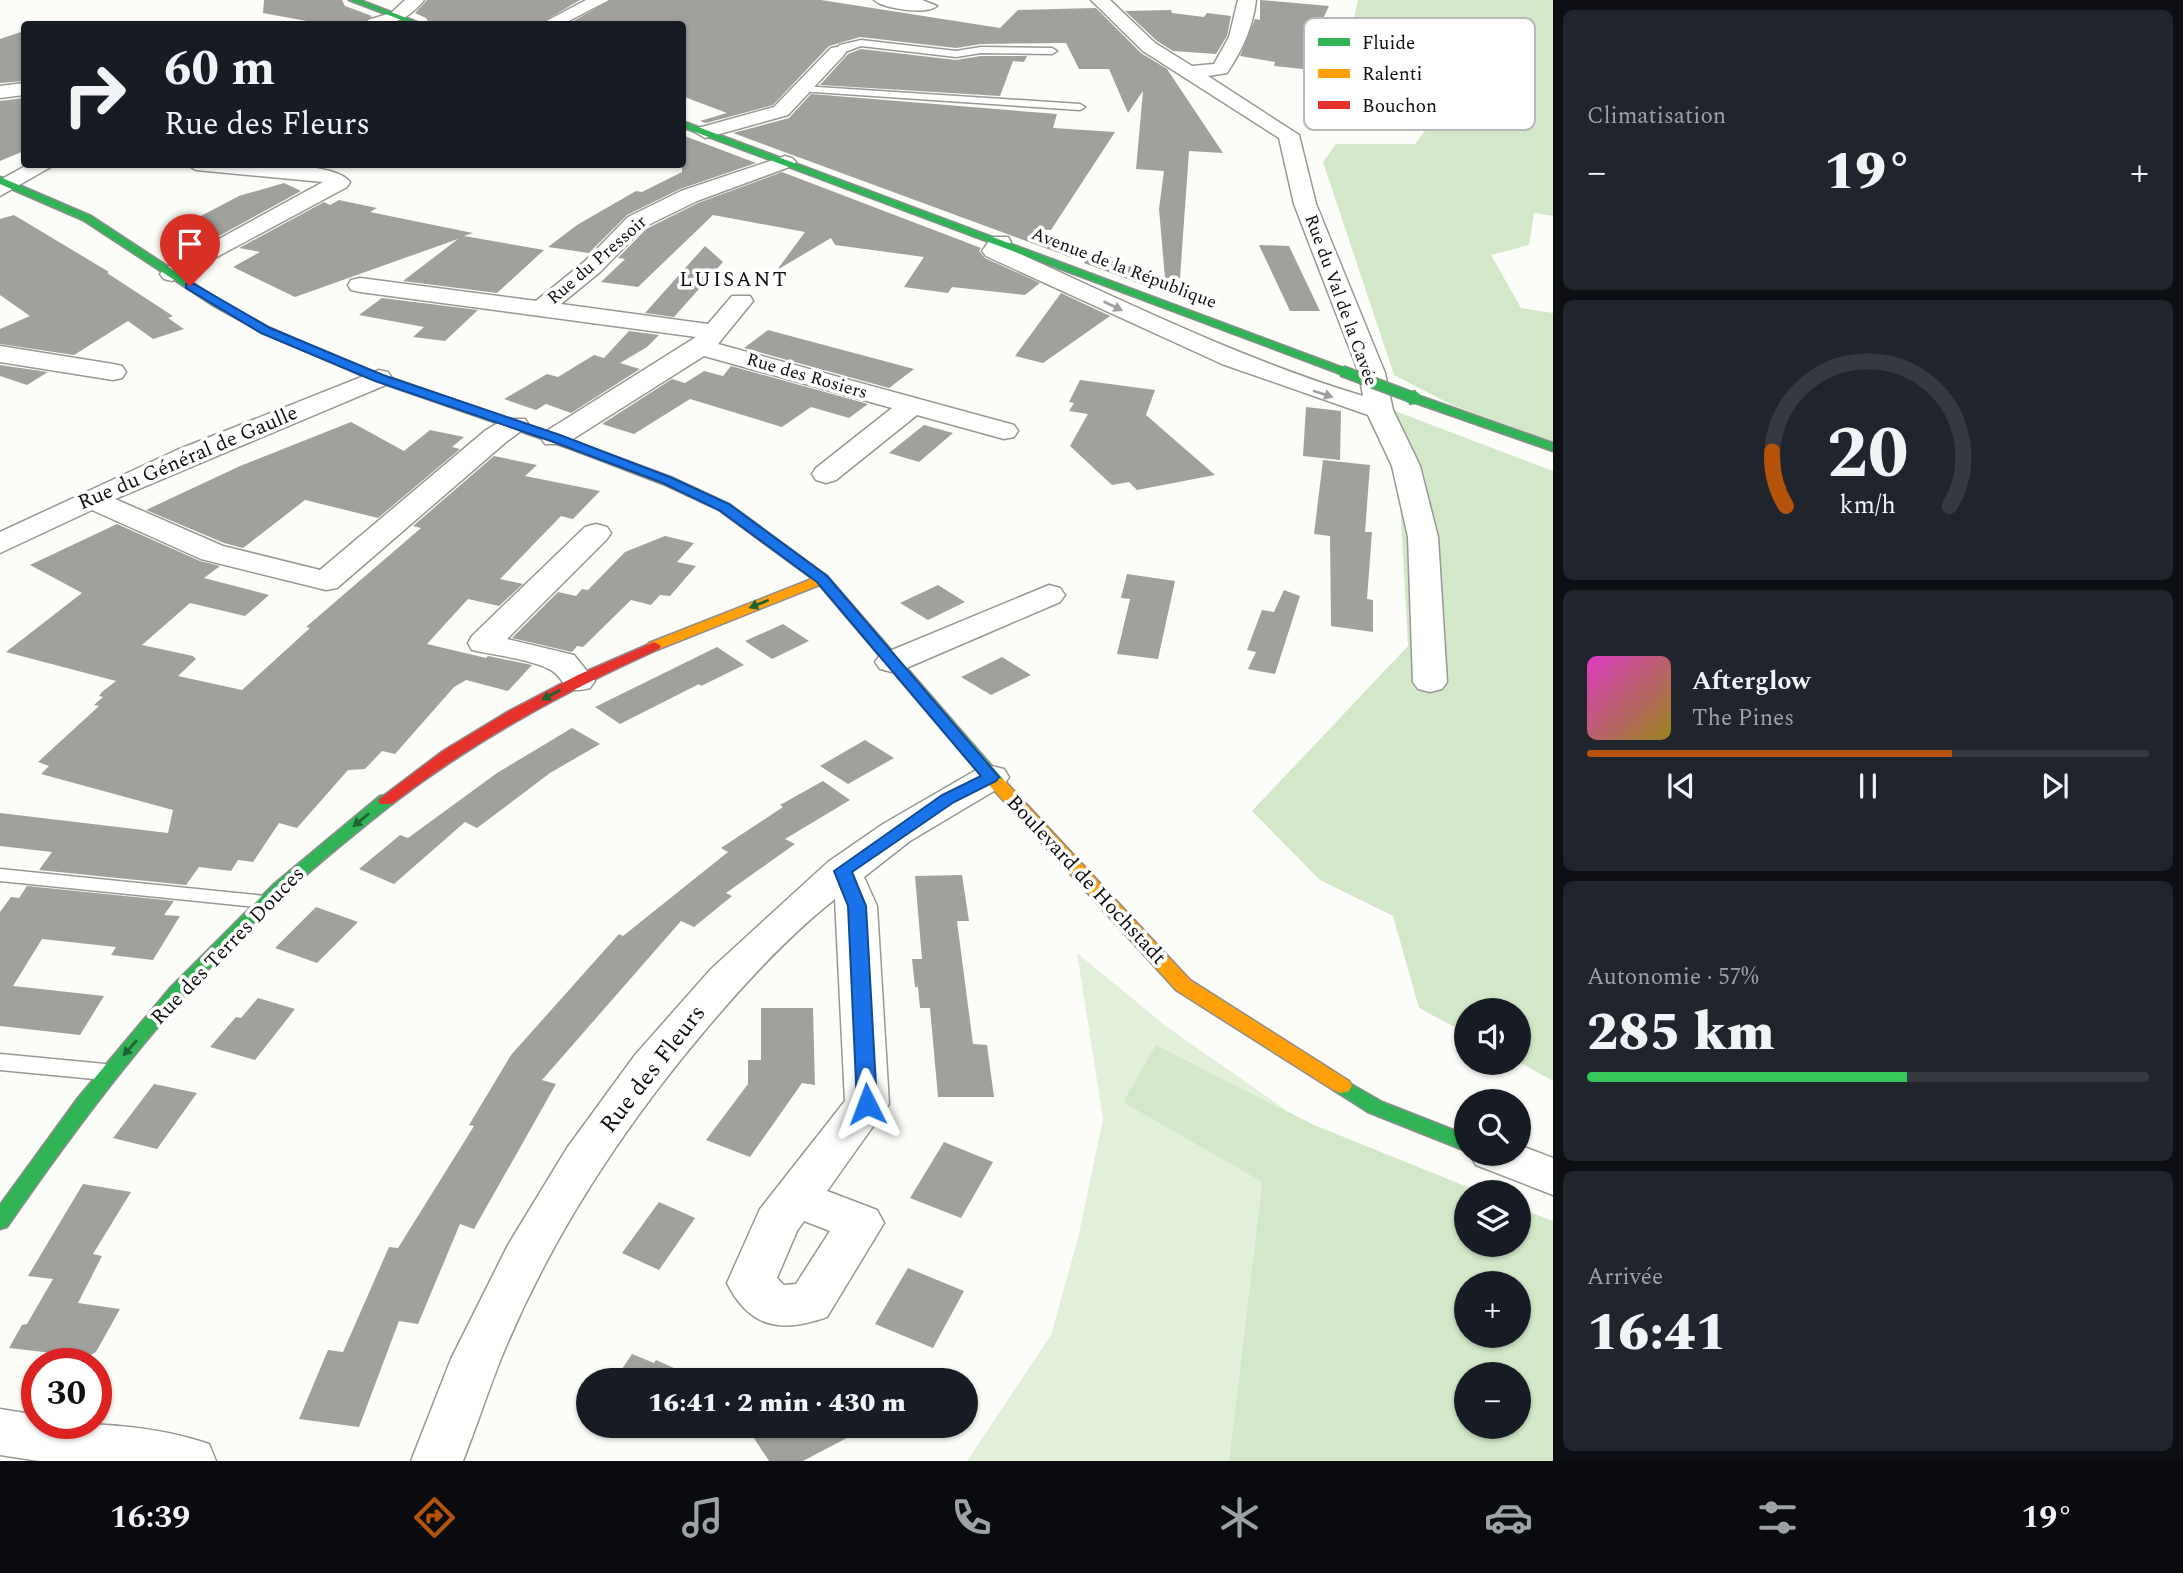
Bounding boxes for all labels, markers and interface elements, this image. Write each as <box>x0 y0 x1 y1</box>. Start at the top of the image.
legend <box>1304 18 1535 130</box>
text: Fluide <box>1362 29 1415 58</box>
text: 60 m <box>164 32 275 107</box>
icon: right <box>49 49 140 140</box>
text: Ralenti <box>1362 60 1422 89</box>
text: Bouchon <box>1362 92 1437 121</box>
text: Climatisation <box>1587 99 1726 134</box>
text: Rue des Fleurs <box>164 100 370 149</box>
text: 19° <box>1824 133 1912 212</box>
text: − <box>1587 144 1606 202</box>
text: + <box>2130 144 2149 202</box>
street label: Rue du Pressoir <box>541 209 653 311</box>
street label: Rue du Val de la Cavée <box>1297 211 1385 389</box>
pin <box>160 214 220 286</box>
street label: Avenue de la République <box>1027 220 1221 316</box>
icon: arrive <box>171 225 209 263</box>
district label: LUISANT <box>679 264 789 296</box>
one-way arrow <box>1103 300 1123 311</box>
street label: Rue des Rosiers <box>743 346 871 406</box>
one-way arrow <box>1312 389 1333 399</box>
street label: Rue du Général de Gaulle <box>73 397 303 519</box>
text: 20 <box>1827 400 1909 511</box>
text: km/h <box>1840 487 1896 525</box>
one-way arrow <box>748 599 769 610</box>
text: Afterglow <box>1692 661 1811 701</box>
one-way arrow <box>541 689 560 701</box>
text: The Pines <box>1692 701 1794 736</box>
icon: previous <box>1662 767 1700 805</box>
icon: pause <box>1849 767 1887 805</box>
icon: next <box>2036 767 2074 805</box>
street label: Boulevard de Hochstadt <box>998 788 1174 972</box>
one-way arrow <box>352 812 369 827</box>
street label: Rue des Terres Douces <box>143 859 313 1033</box>
text: Autonomie · 57% <box>1587 960 1759 995</box>
text: 285 km <box>1587 994 1775 1073</box>
street label: Rue des Fleurs <box>591 997 715 1141</box>
map controls <box>1454 998 1531 1439</box>
button: sound <box>1454 998 1531 1075</box>
one-way arrow <box>122 1039 138 1057</box>
position arrow <box>830 1067 904 1141</box>
button: search <box>1454 1089 1531 1166</box>
button: layers <box>1454 1180 1531 1257</box>
text: Arrivée <box>1587 1260 1663 1295</box>
button: + <box>1454 1271 1531 1348</box>
text: 16:41 <box>1587 1294 1726 1373</box>
speed limit sign: 30 <box>21 1348 112 1439</box>
button: − <box>1454 1362 1531 1439</box>
text: 16:41 · 2 min · 430 m <box>648 1383 906 1423</box>
text: 16:39 <box>110 1493 190 1542</box>
icon: directions <box>410 1493 459 1542</box>
icon: music <box>678 1493 727 1542</box>
icon: phone <box>947 1493 996 1542</box>
icon: climate <box>1215 1493 1264 1542</box>
icon: car <box>1484 1493 1533 1542</box>
icon: filters <box>1753 1493 1802 1542</box>
text: 19° <box>2021 1493 2073 1542</box>

